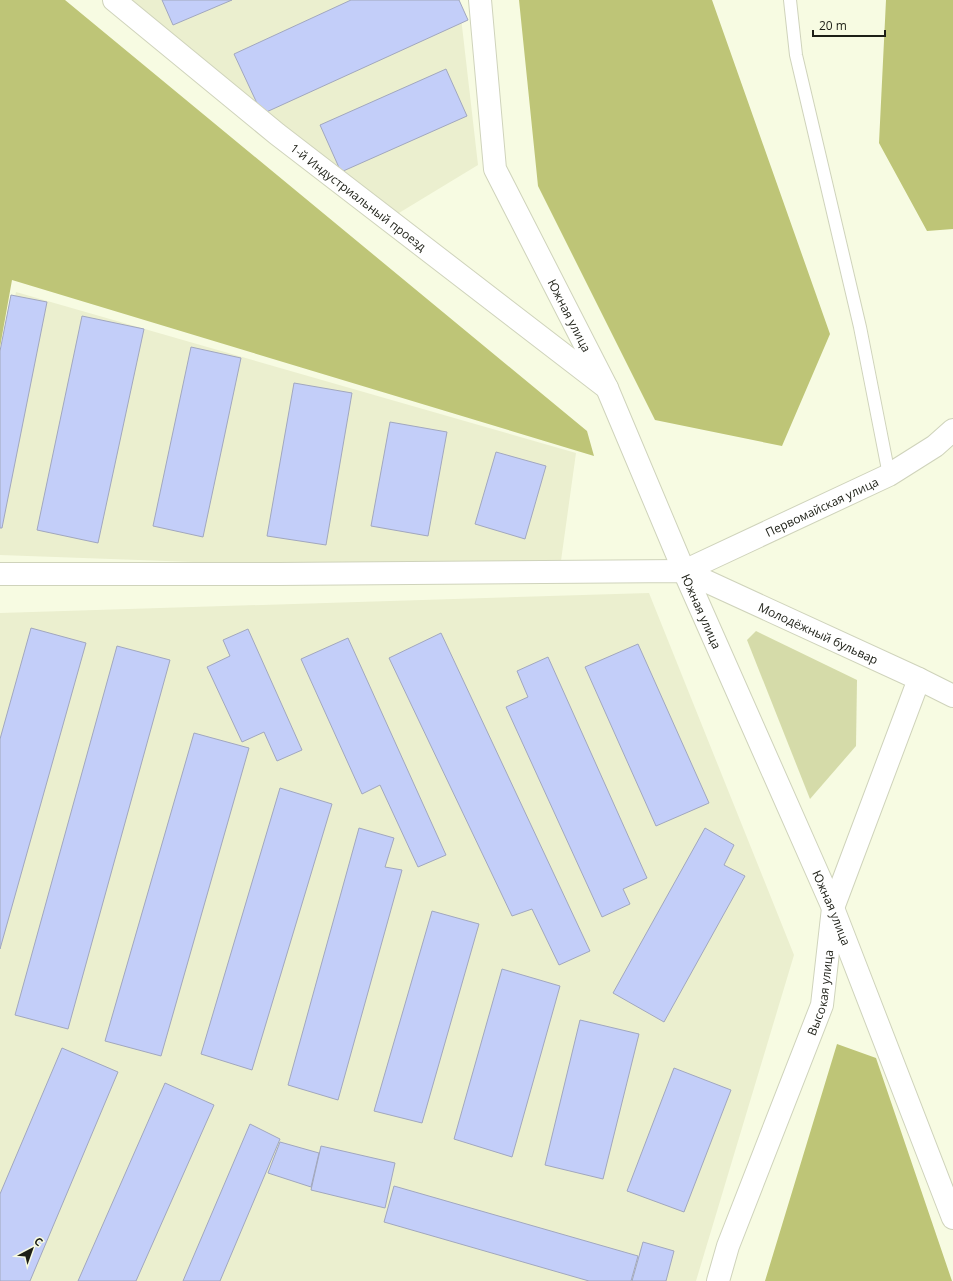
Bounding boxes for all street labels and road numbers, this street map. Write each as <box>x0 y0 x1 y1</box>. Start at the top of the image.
street label: 1-й Индустриальный проезд <box>287 139 430 255</box>
street label: Южная улица <box>544 276 596 355</box>
street label: Первомайская улица <box>762 473 881 540</box>
street label: Южная улица <box>678 571 726 651</box>
street label: Молодёжный бульвар <box>756 598 881 668</box>
street label: Южная улица <box>809 867 855 948</box>
street label: Высокая улица <box>803 949 837 1038</box>

